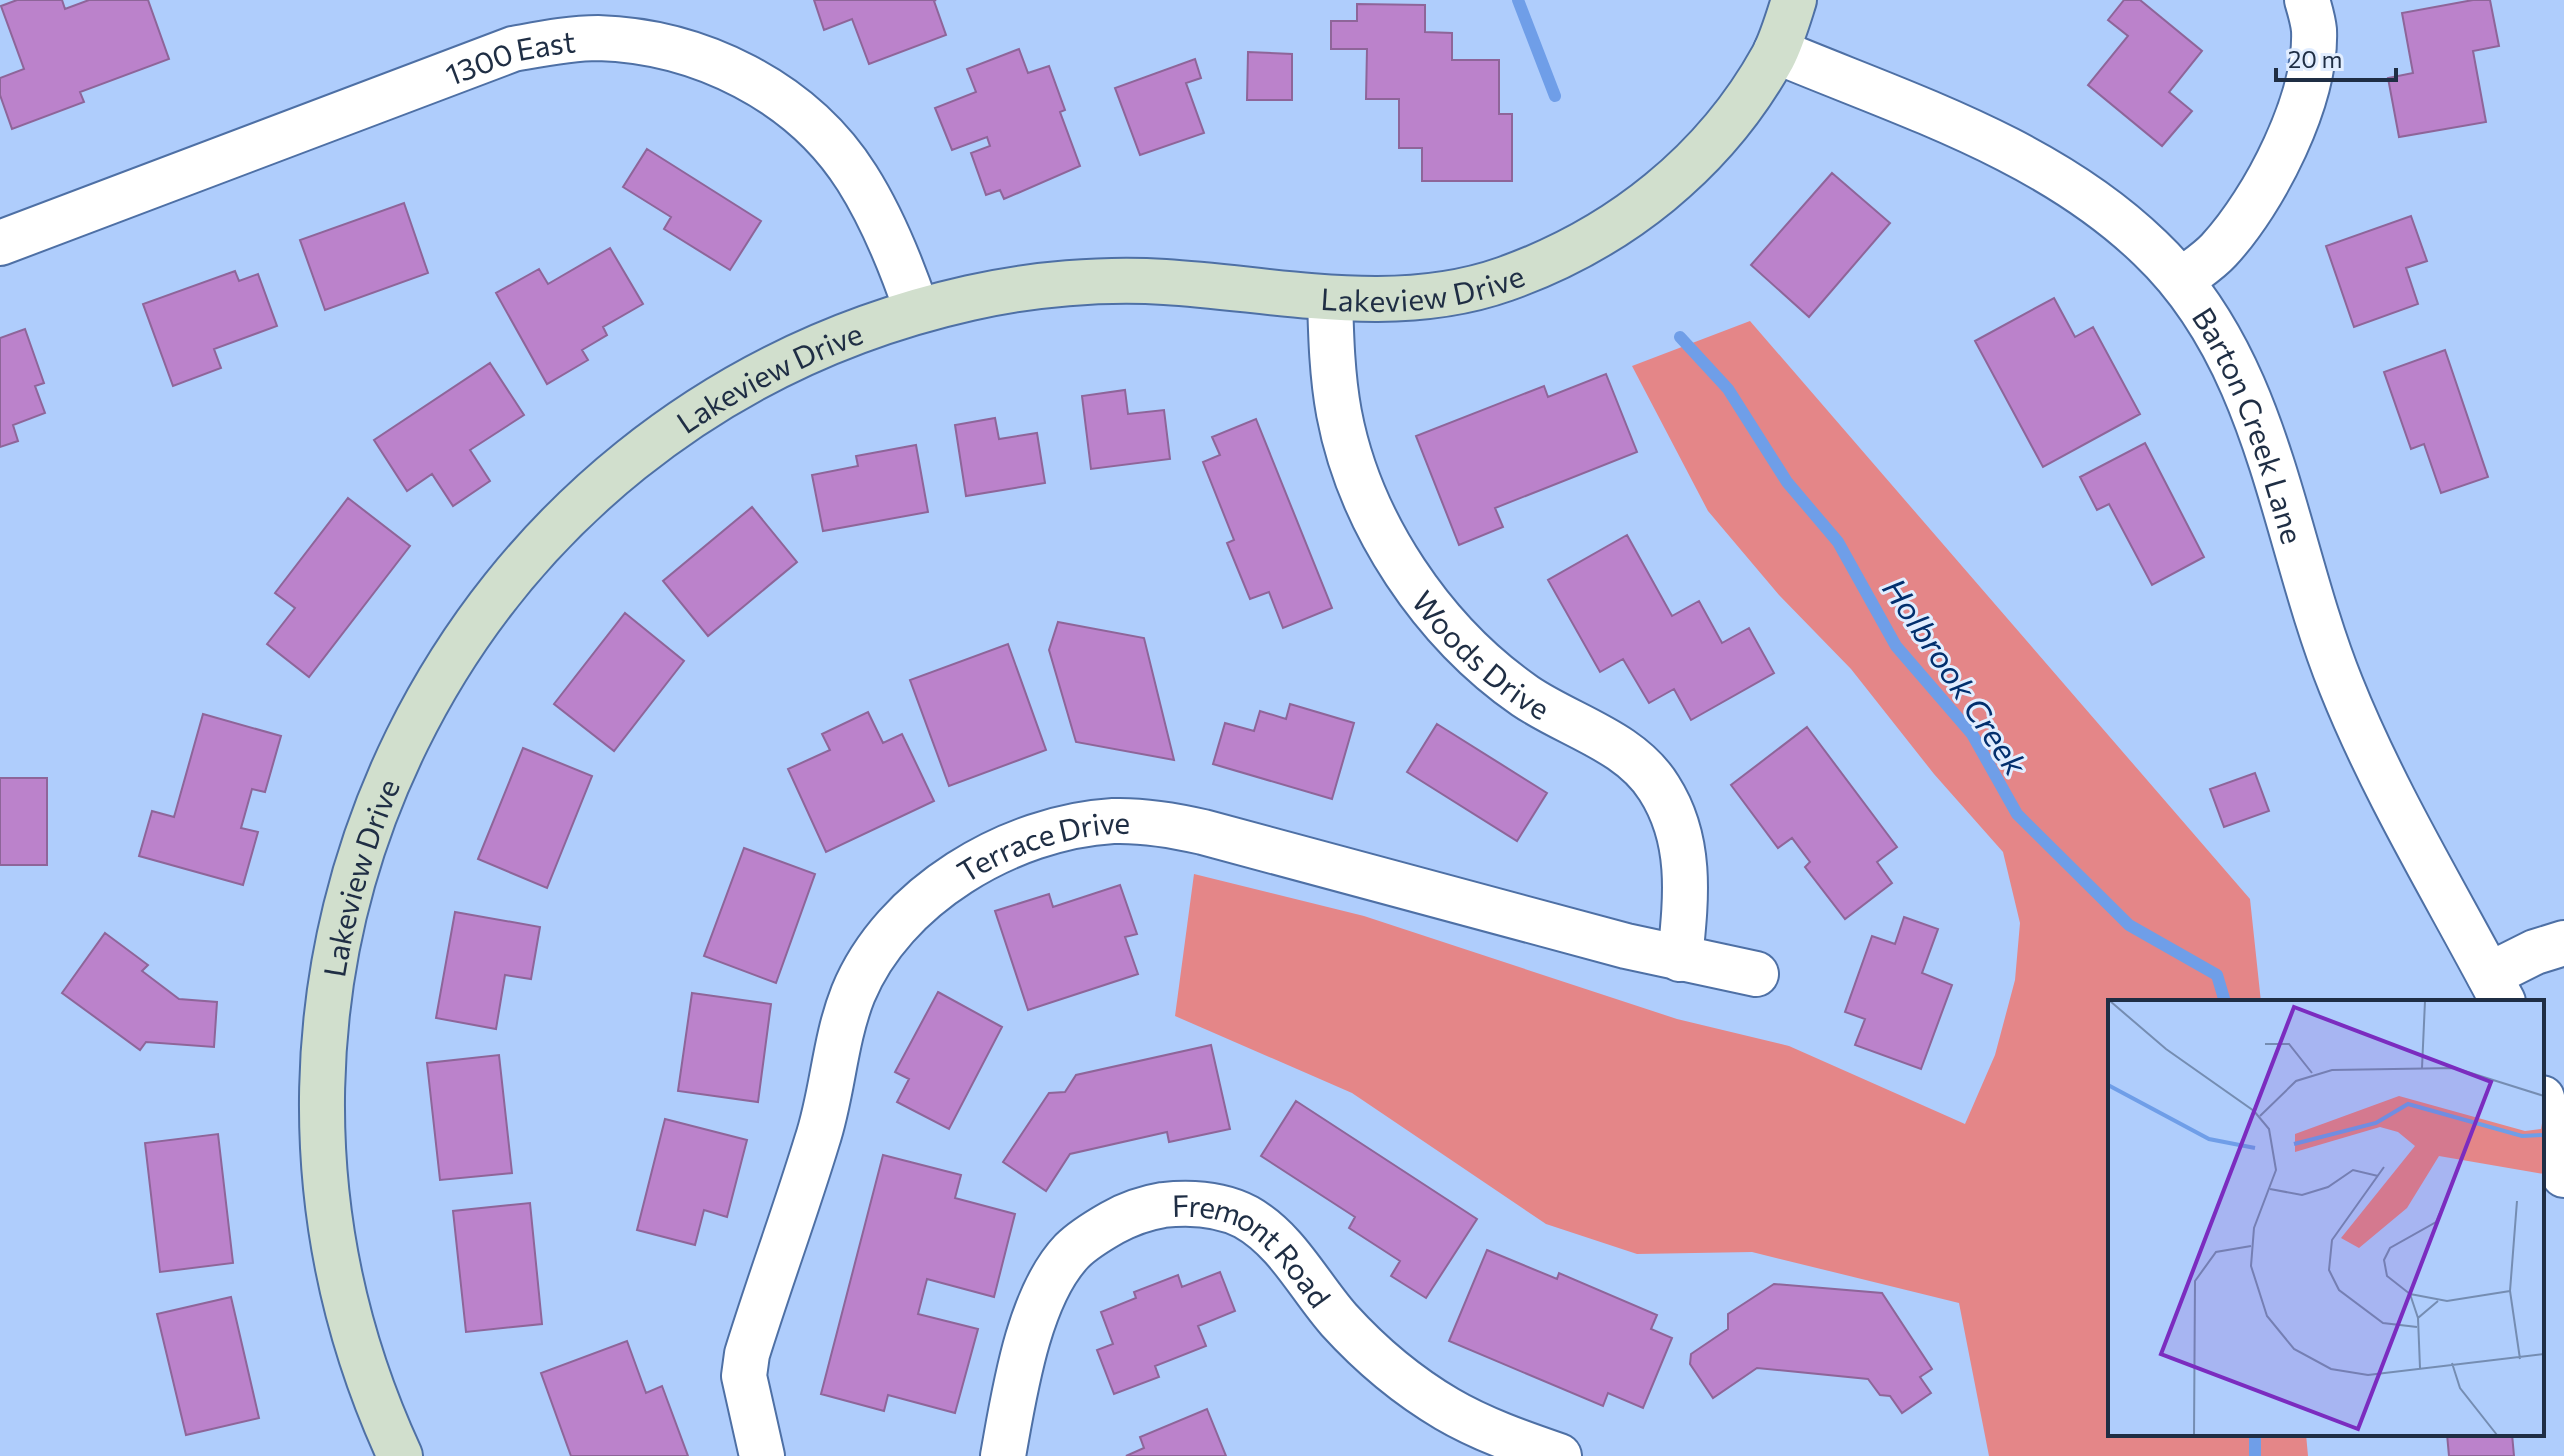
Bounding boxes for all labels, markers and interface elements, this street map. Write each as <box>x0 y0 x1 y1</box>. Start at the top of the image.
street label: 1300 East <box>439 21 577 92</box>
scale bar <box>2276 32 2396 82</box>
text: 20 m <box>2288 44 2342 73</box>
street label: Lakeview Drive <box>1320 255 1529 317</box>
street label: Barton Creek Lane <box>2186 300 2313 547</box>
street label: Lakeview Drive <box>669 313 867 440</box>
water label: Holbrook Creek <box>1875 570 2037 783</box>
street label: Woods Drive <box>1406 582 1557 726</box>
street label: Lakeview Drive <box>314 773 406 979</box>
street label: Terrace Drive <box>950 802 1130 889</box>
inset map <box>2108 1000 2544 1436</box>
street label: Fremont Road <box>1171 1185 1340 1314</box>

